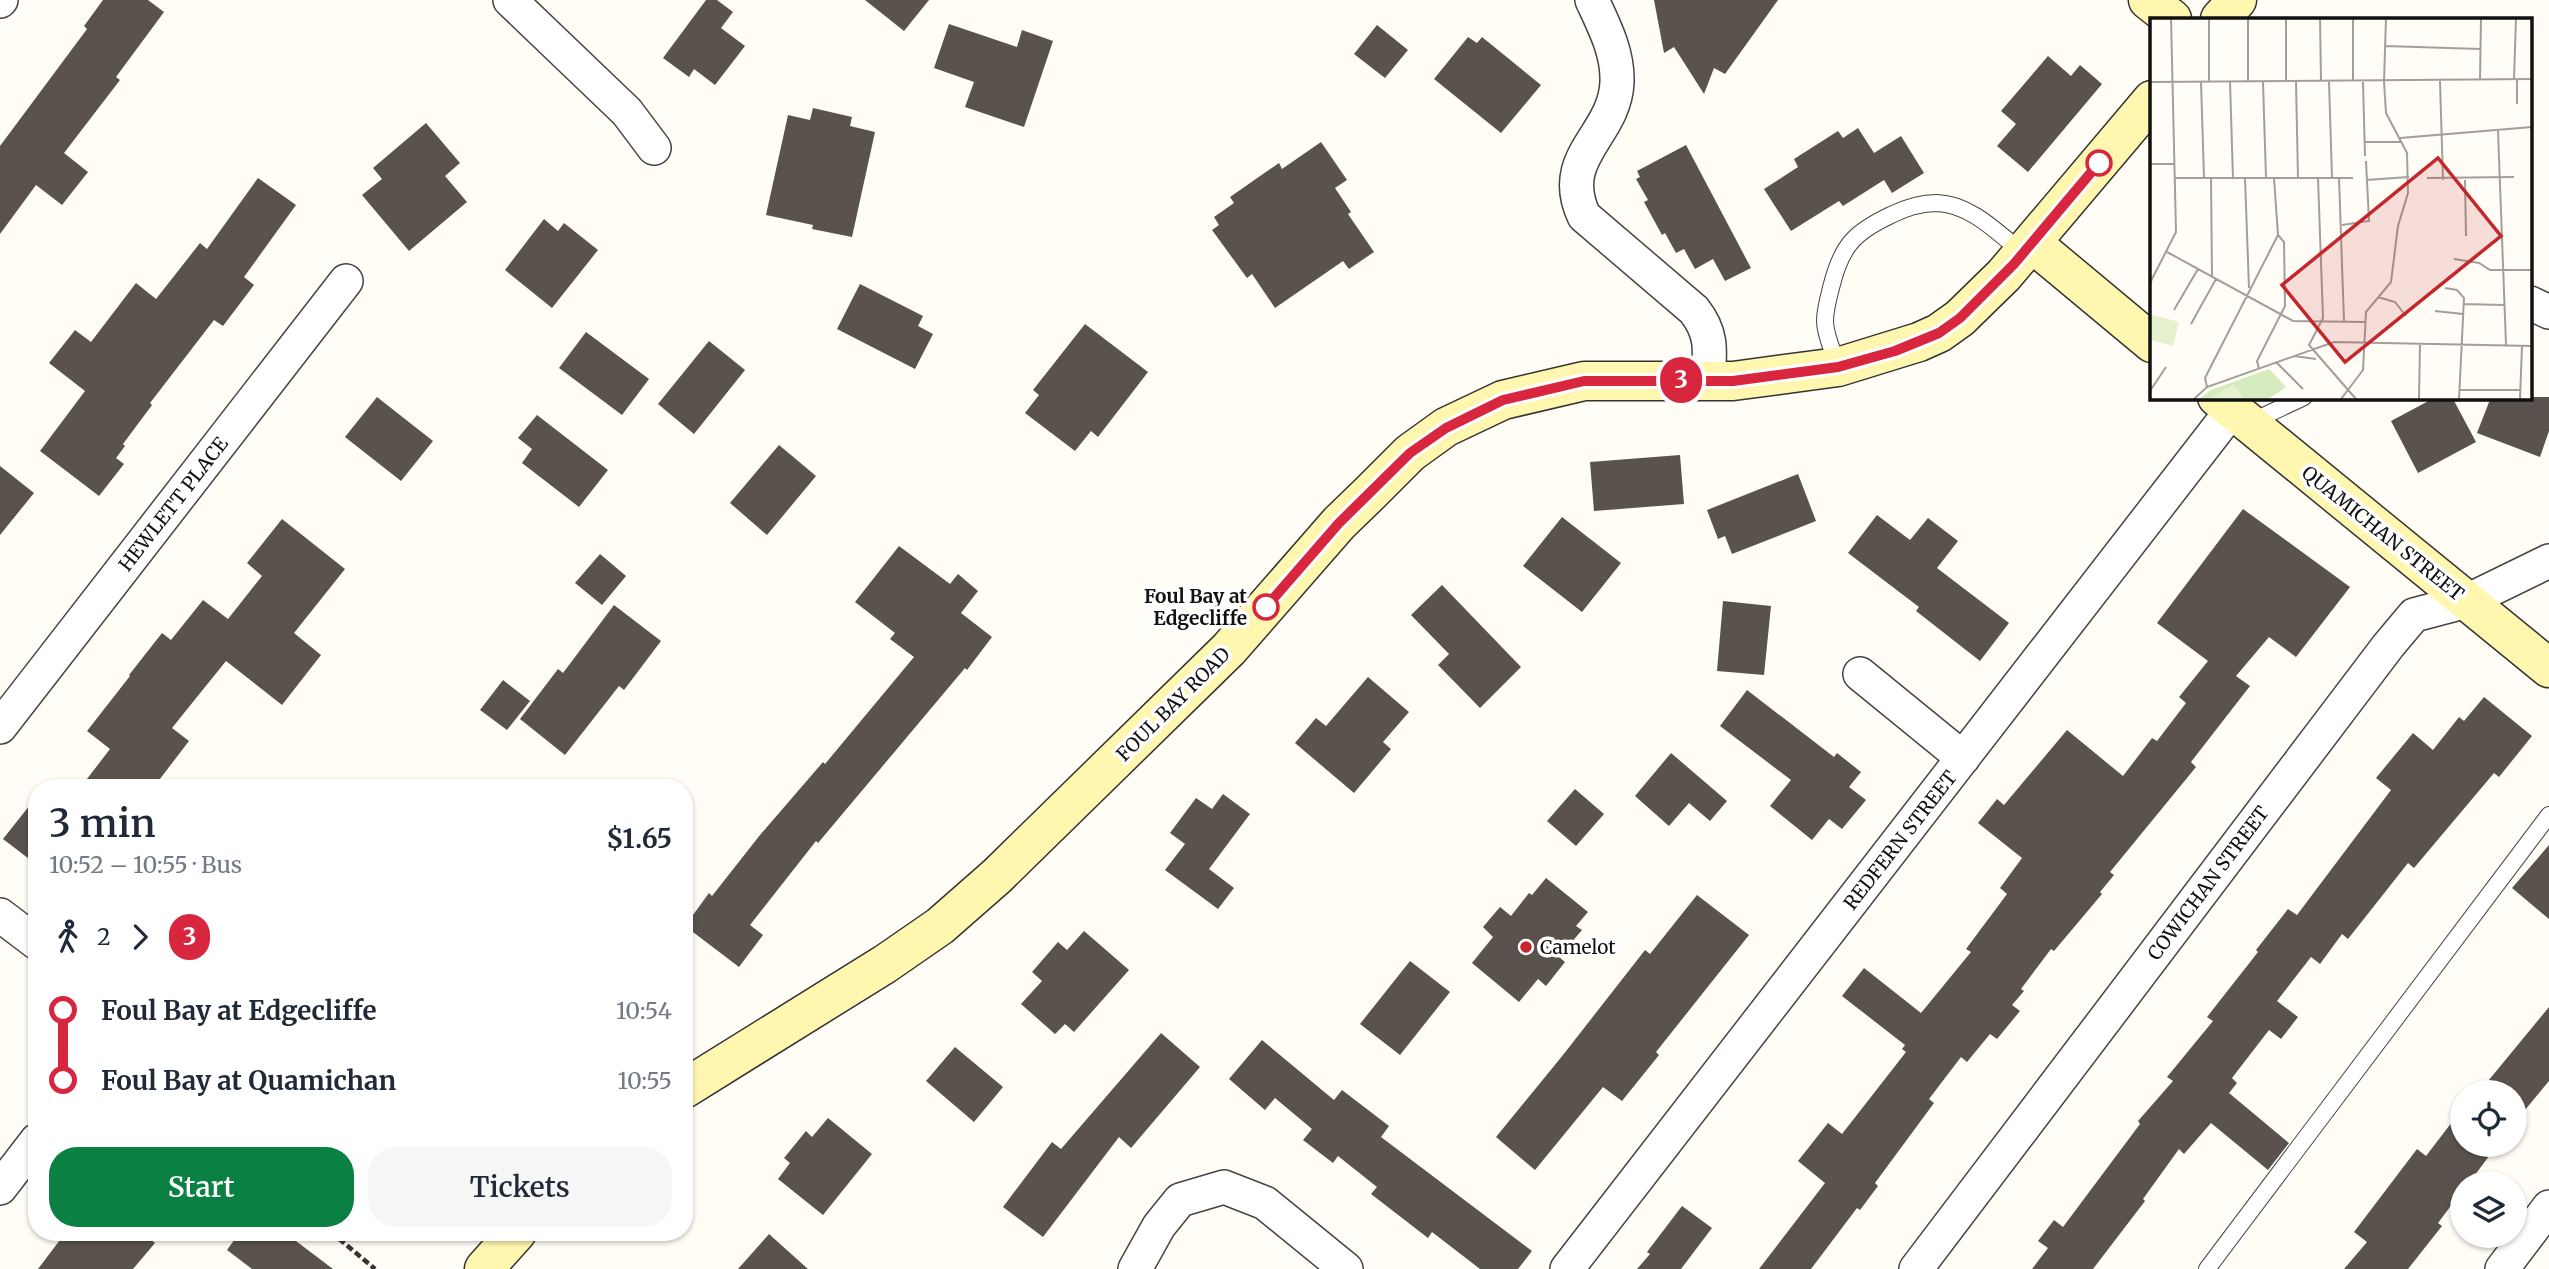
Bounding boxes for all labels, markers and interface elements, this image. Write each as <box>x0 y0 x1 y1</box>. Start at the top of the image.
inset map <box>2150 18 2532 399</box>
unlabelled marker <box>2086 150 2112 176</box>
line badge: 3 <box>1658 357 1704 403</box>
text: 3 <box>1674 364 1688 395</box>
street label: HEWLETT PLACE <box>113 432 233 576</box>
street label: QUAMICHAN STREET <box>2297 460 2469 606</box>
place label: Foul Bay at Edgecliffe <box>1144 584 1247 630</box>
marker: Foul Bay at Edgecliffe <box>1253 594 1279 620</box>
street label: FOUL BAY ROAD <box>1111 642 1235 766</box>
street label: REDFERN STREET <box>1838 766 1962 914</box>
text: 3 min <box>49 800 156 847</box>
street label: COWICHAN STREET <box>2142 801 2274 965</box>
text: $1.65 <box>606 822 672 855</box>
text: 10:52 – 10:55 · Bus <box>49 850 242 879</box>
icon: walk <box>49 918 87 956</box>
icon: forward <box>121 918 159 956</box>
text: 3 <box>183 921 196 952</box>
text: 2 <box>97 922 111 951</box>
place label: Camelot <box>1540 935 1616 959</box>
marker: Camelot <box>1518 939 1534 955</box>
text: Foul Bay at Edgecliffe <box>101 994 377 1027</box>
text: 10:54 <box>616 996 672 1025</box>
text: Foul Bay at Quamichan <box>101 1064 396 1097</box>
text: 10:55 <box>618 1066 672 1095</box>
map controls <box>2450 1080 2527 1248</box>
button: locate <box>2450 1080 2527 1157</box>
button: Start <box>49 1147 354 1227</box>
button: Tickets <box>368 1147 672 1227</box>
button: layers <box>2450 1171 2527 1248</box>

